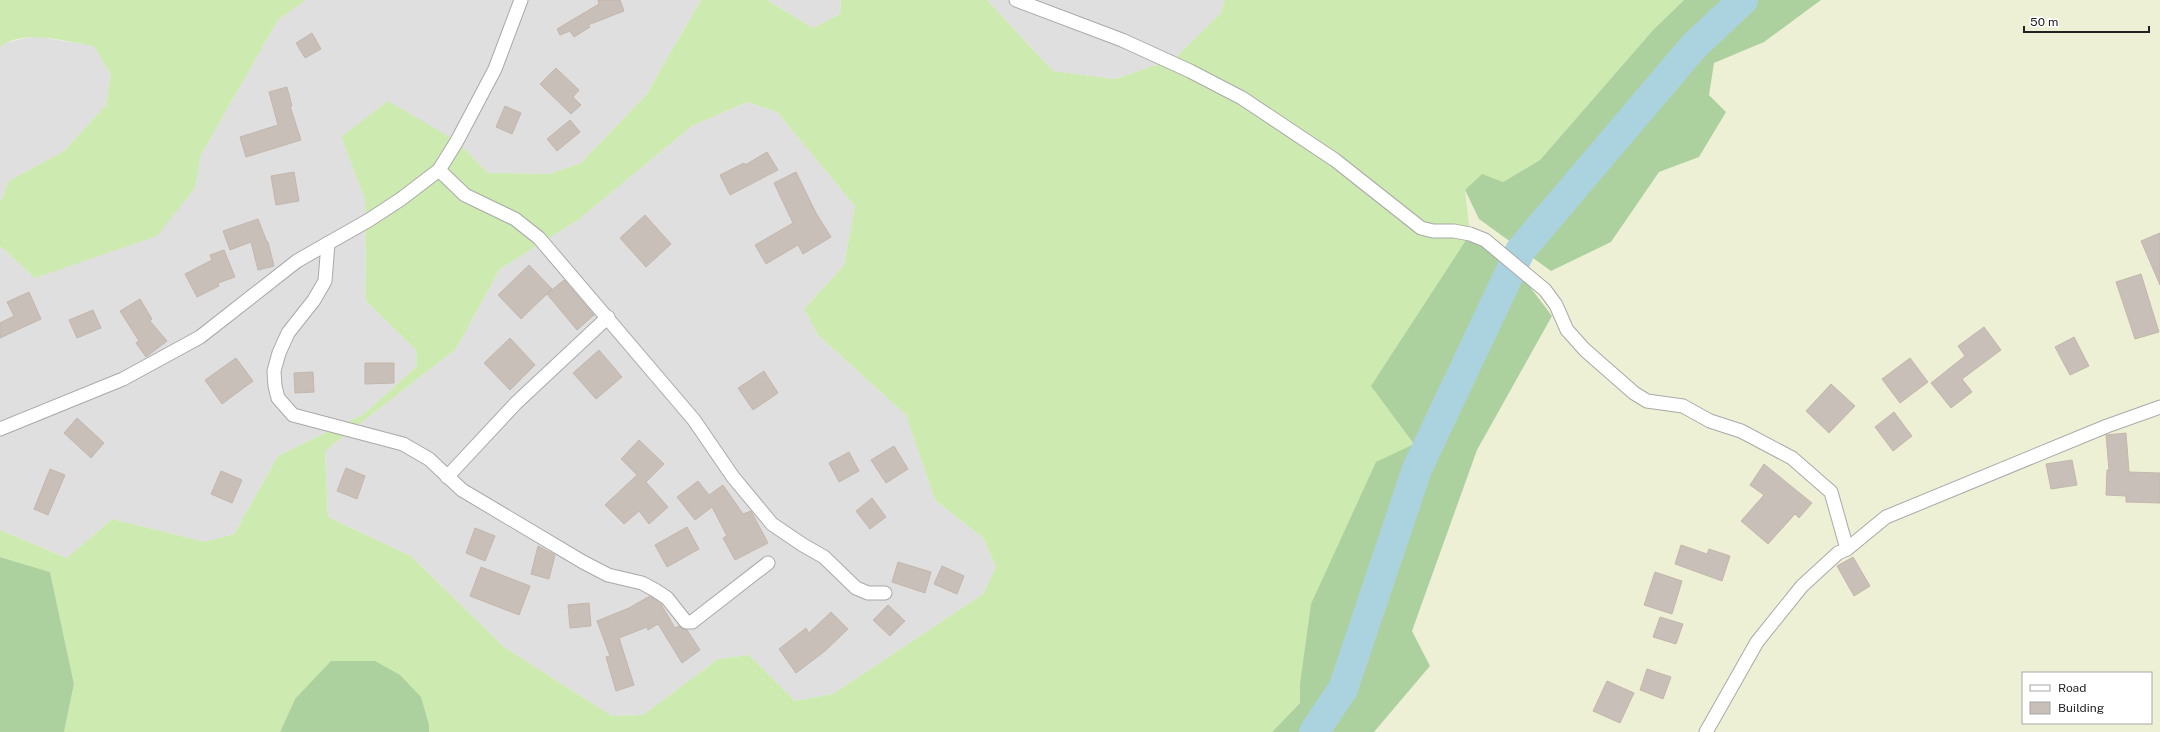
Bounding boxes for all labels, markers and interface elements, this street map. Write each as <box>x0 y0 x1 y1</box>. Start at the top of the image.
scale bar <box>2024 8 2149 34</box>
text: 50 m <box>2030 15 2058 29</box>
legend <box>2022 672 2152 724</box>
text: Road <box>2058 681 2086 695</box>
text: Building <box>2058 701 2104 715</box>

